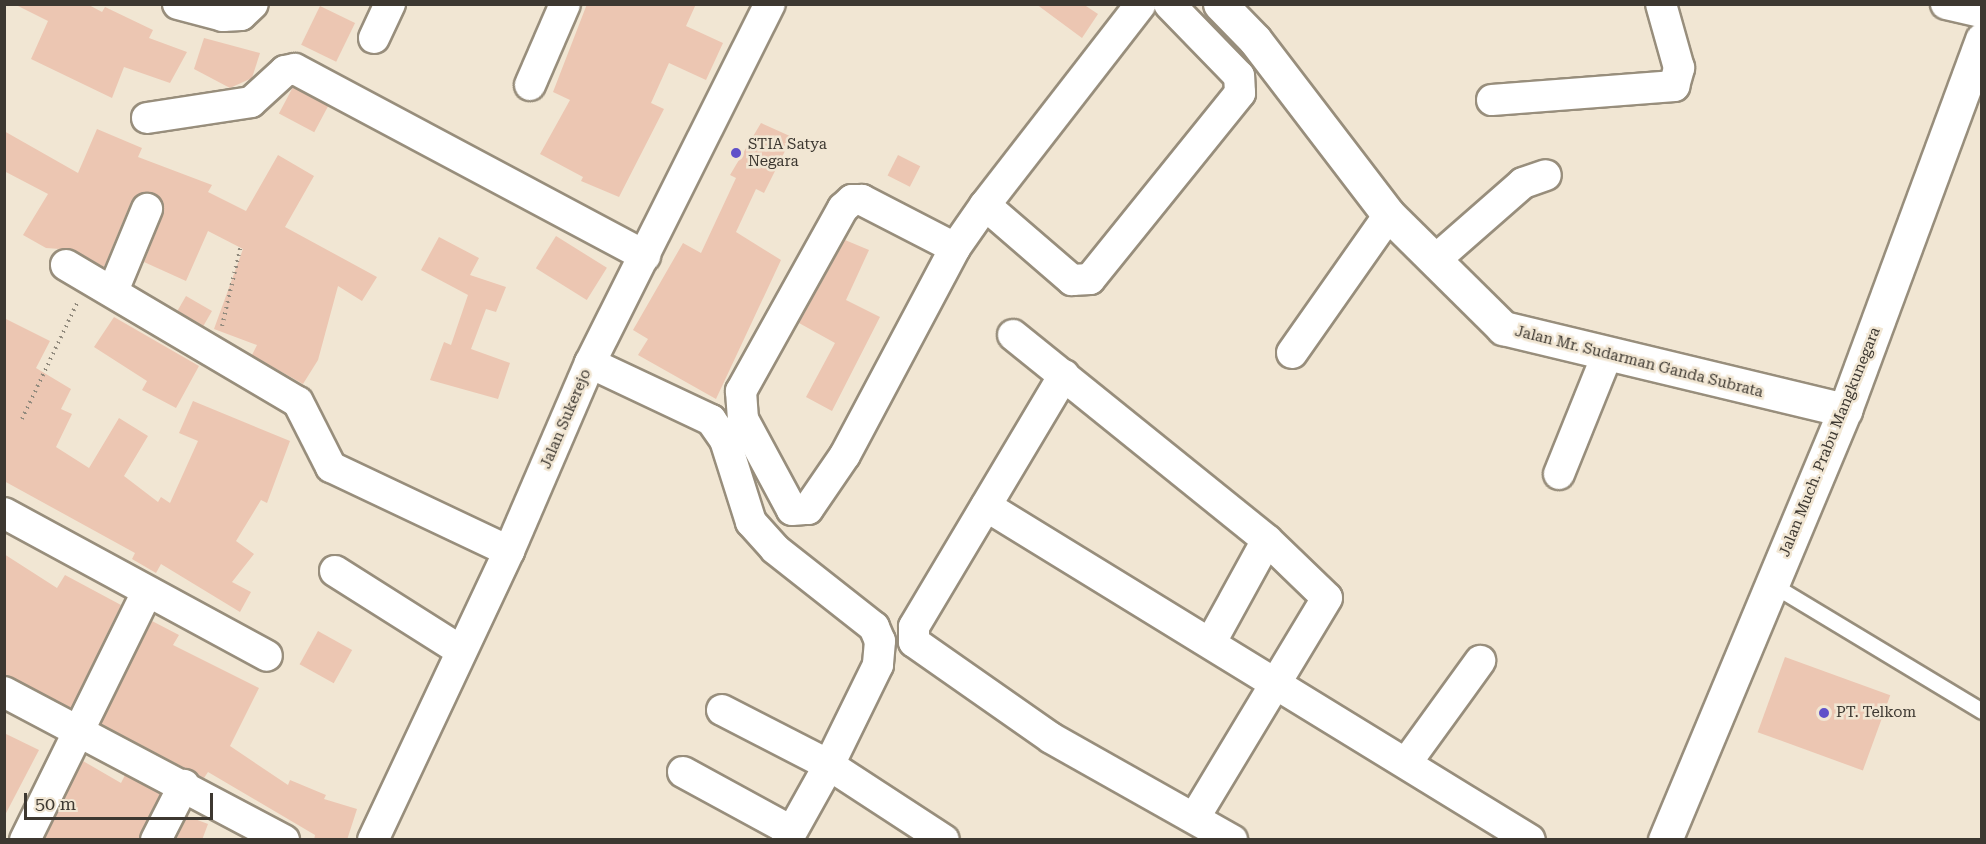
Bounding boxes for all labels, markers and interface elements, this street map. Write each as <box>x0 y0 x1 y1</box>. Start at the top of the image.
place label: STIA Satya Negara <box>748 135 827 170</box>
marker: STIA Satya Negara <box>729 146 743 160</box>
street label: Jalan Mr. Sudarman Ganda Subrata <box>1513 322 1765 402</box>
street label: Jalan Much. Prabu Mangkunegara <box>1776 325 1884 559</box>
street label: Jalan Sukerejo <box>537 367 595 471</box>
place label: PT. Telkom <box>1836 704 1916 722</box>
marker: PT. Telkom <box>1817 706 1831 720</box>
scale bar <box>27 781 216 819</box>
text: 50 m <box>35 793 76 814</box>

